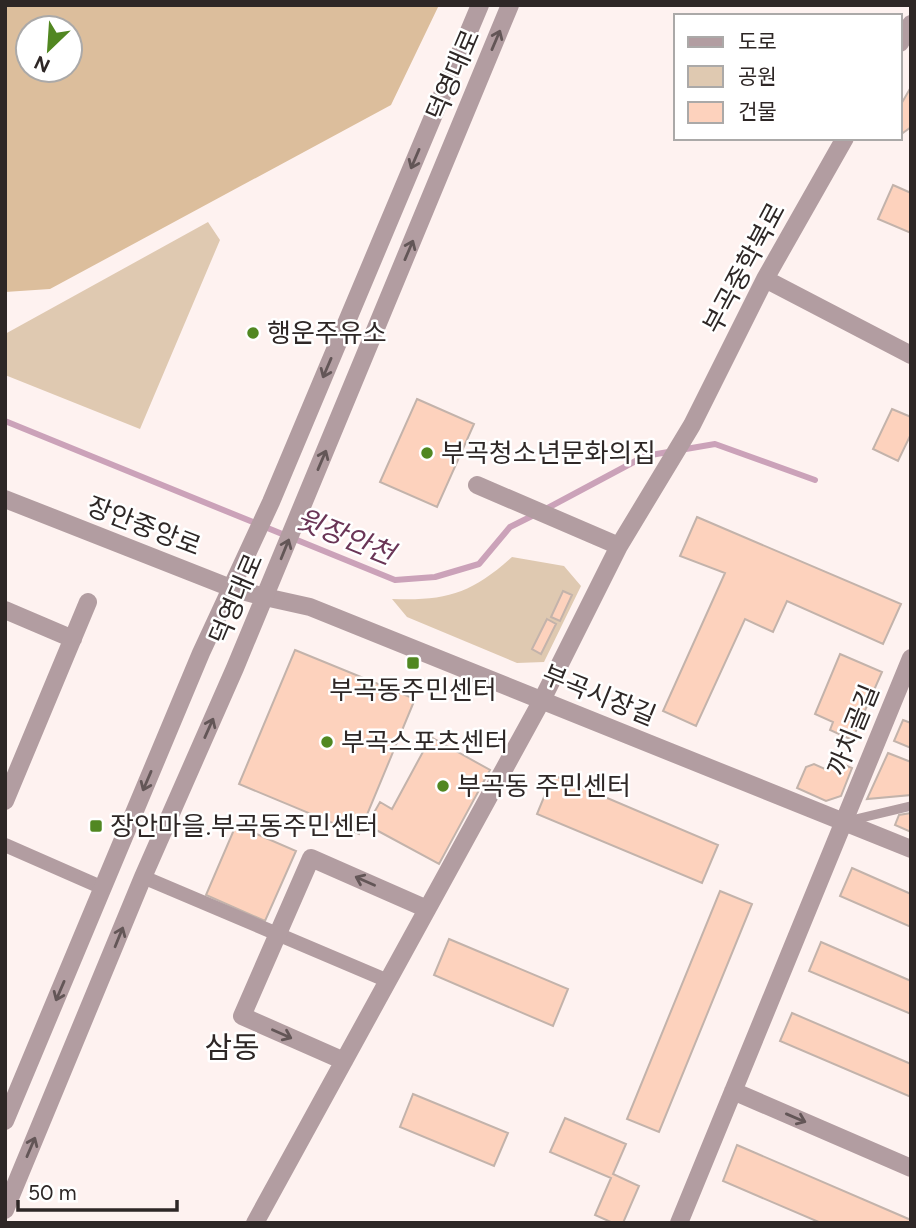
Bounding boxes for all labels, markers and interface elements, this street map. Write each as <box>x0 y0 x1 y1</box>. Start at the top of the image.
north arrow <box>14 14 84 84</box>
legend <box>674 14 902 140</box>
street label: 덕영대로 <box>420 25 486 125</box>
one-way arrow <box>490 29 503 51</box>
text: 도로 <box>738 29 777 54</box>
text: N <box>31 50 54 77</box>
text: 공원 <box>738 64 777 89</box>
text: 건물 <box>738 99 777 124</box>
one-way arrow <box>408 147 421 169</box>
street label: 부곡중학북로 <box>696 197 792 339</box>
one-way arrow <box>403 239 416 261</box>
place label: 행운주유소 <box>267 317 387 349</box>
marker: 행운주유소 <box>245 325 261 341</box>
one-way arrow <box>320 357 333 379</box>
place label: 부곡청소년문화의집 <box>441 437 656 469</box>
marker: 부곡청소년문화의집 <box>419 445 435 461</box>
one-way arrow <box>316 450 329 471</box>
street label: 장안중앙로 <box>82 490 206 562</box>
water label: 윗장안천 <box>291 501 402 572</box>
one-way arrow <box>279 538 292 560</box>
street label: 덕영대로 <box>203 549 269 649</box>
marker: 부곡동주민센터 <box>405 655 421 671</box>
street label: 부곡시장길 <box>538 658 660 732</box>
place label: 부곡동주민센터 <box>329 674 497 706</box>
street label: 까치골길 <box>820 680 886 780</box>
one-way arrow <box>203 718 216 739</box>
place label: 부곡스포츠센터 <box>341 726 508 758</box>
marker: 부곡스포츠센터 <box>319 734 335 750</box>
one-way arrow <box>140 770 153 792</box>
place label: 부곡동 주민센터 <box>457 770 631 802</box>
marker: 부곡동 주민센터 <box>435 778 451 794</box>
place label: 장안마을.부곡동주민센터 <box>110 810 379 842</box>
marker: 장안마을.부곡동주민센터 <box>88 818 104 834</box>
one-way arrow <box>355 874 376 887</box>
one-way arrow <box>113 927 126 948</box>
one-way arrow <box>52 980 65 1001</box>
one-way arrow <box>271 1028 293 1041</box>
district label: 삼동 <box>204 1029 260 1066</box>
one-way arrow <box>784 1112 806 1125</box>
one-way arrow <box>25 1136 38 1158</box>
scale bar <box>18 1168 177 1212</box>
text: 50 m <box>28 1180 77 1205</box>

